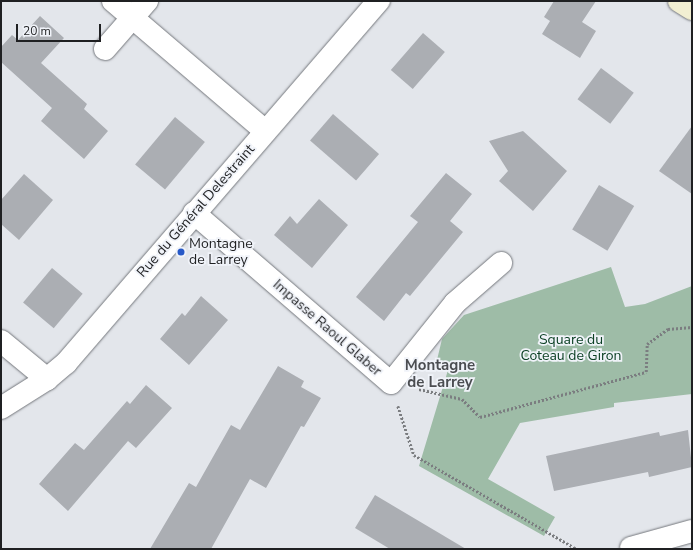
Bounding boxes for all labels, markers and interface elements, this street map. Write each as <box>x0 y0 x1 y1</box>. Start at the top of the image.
scale bar <box>18 16 103 42</box>
text: 20 m <box>23 23 51 39</box>
street label: Rue du Général Delestraint <box>134 141 258 281</box>
place label: Montagne de Larrey <box>189 236 253 268</box>
marker: Montagne de Larrey <box>176 247 186 257</box>
street label: Impasse Raoul Glaber <box>269 276 385 380</box>
park label: Square du Coteau de Giron <box>520 332 622 364</box>
district label: Montagne de Larrey <box>405 356 475 391</box>

